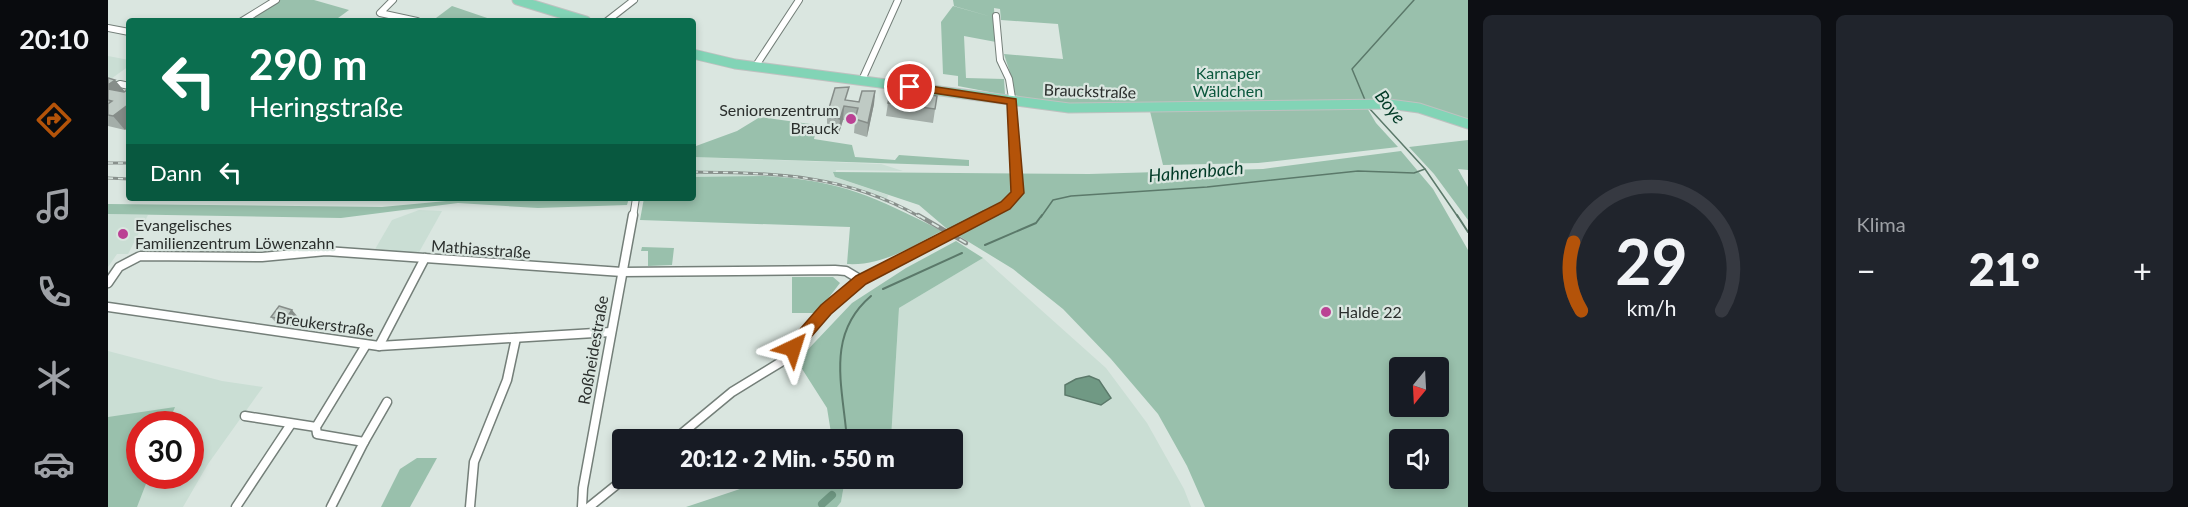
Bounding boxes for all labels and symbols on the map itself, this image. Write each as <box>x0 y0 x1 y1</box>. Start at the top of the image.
pin <box>884 61 935 112</box>
park label: Karnaper Wäldchen <box>1193 63 1263 100</box>
street label: Brauckstraße <box>1043 79 1137 102</box>
water label: Boye <box>1371 85 1411 128</box>
place label: Seniorenzentrum Brauck <box>719 100 840 137</box>
marker: Seniorenzentrum Brauck <box>844 112 858 126</box>
water label: Hahnenbach <box>1147 156 1244 186</box>
place label: Evangelisches Familienzentrum Löwenzahn <box>135 215 334 252</box>
marker: Evangelisches Familienzentrum Löwenzahn <box>116 227 130 241</box>
street label: Mathiasstraße <box>431 236 532 261</box>
street label: Roßheidestraße <box>574 294 611 406</box>
place label: Halde 22 <box>1338 302 1402 321</box>
marker: Halde 22 <box>1319 305 1333 319</box>
street label: Breukerstraße <box>275 307 375 340</box>
position arrow <box>761 316 825 380</box>
north arrow <box>1389 357 1449 417</box>
speed limit sign: 30 <box>126 411 204 489</box>

